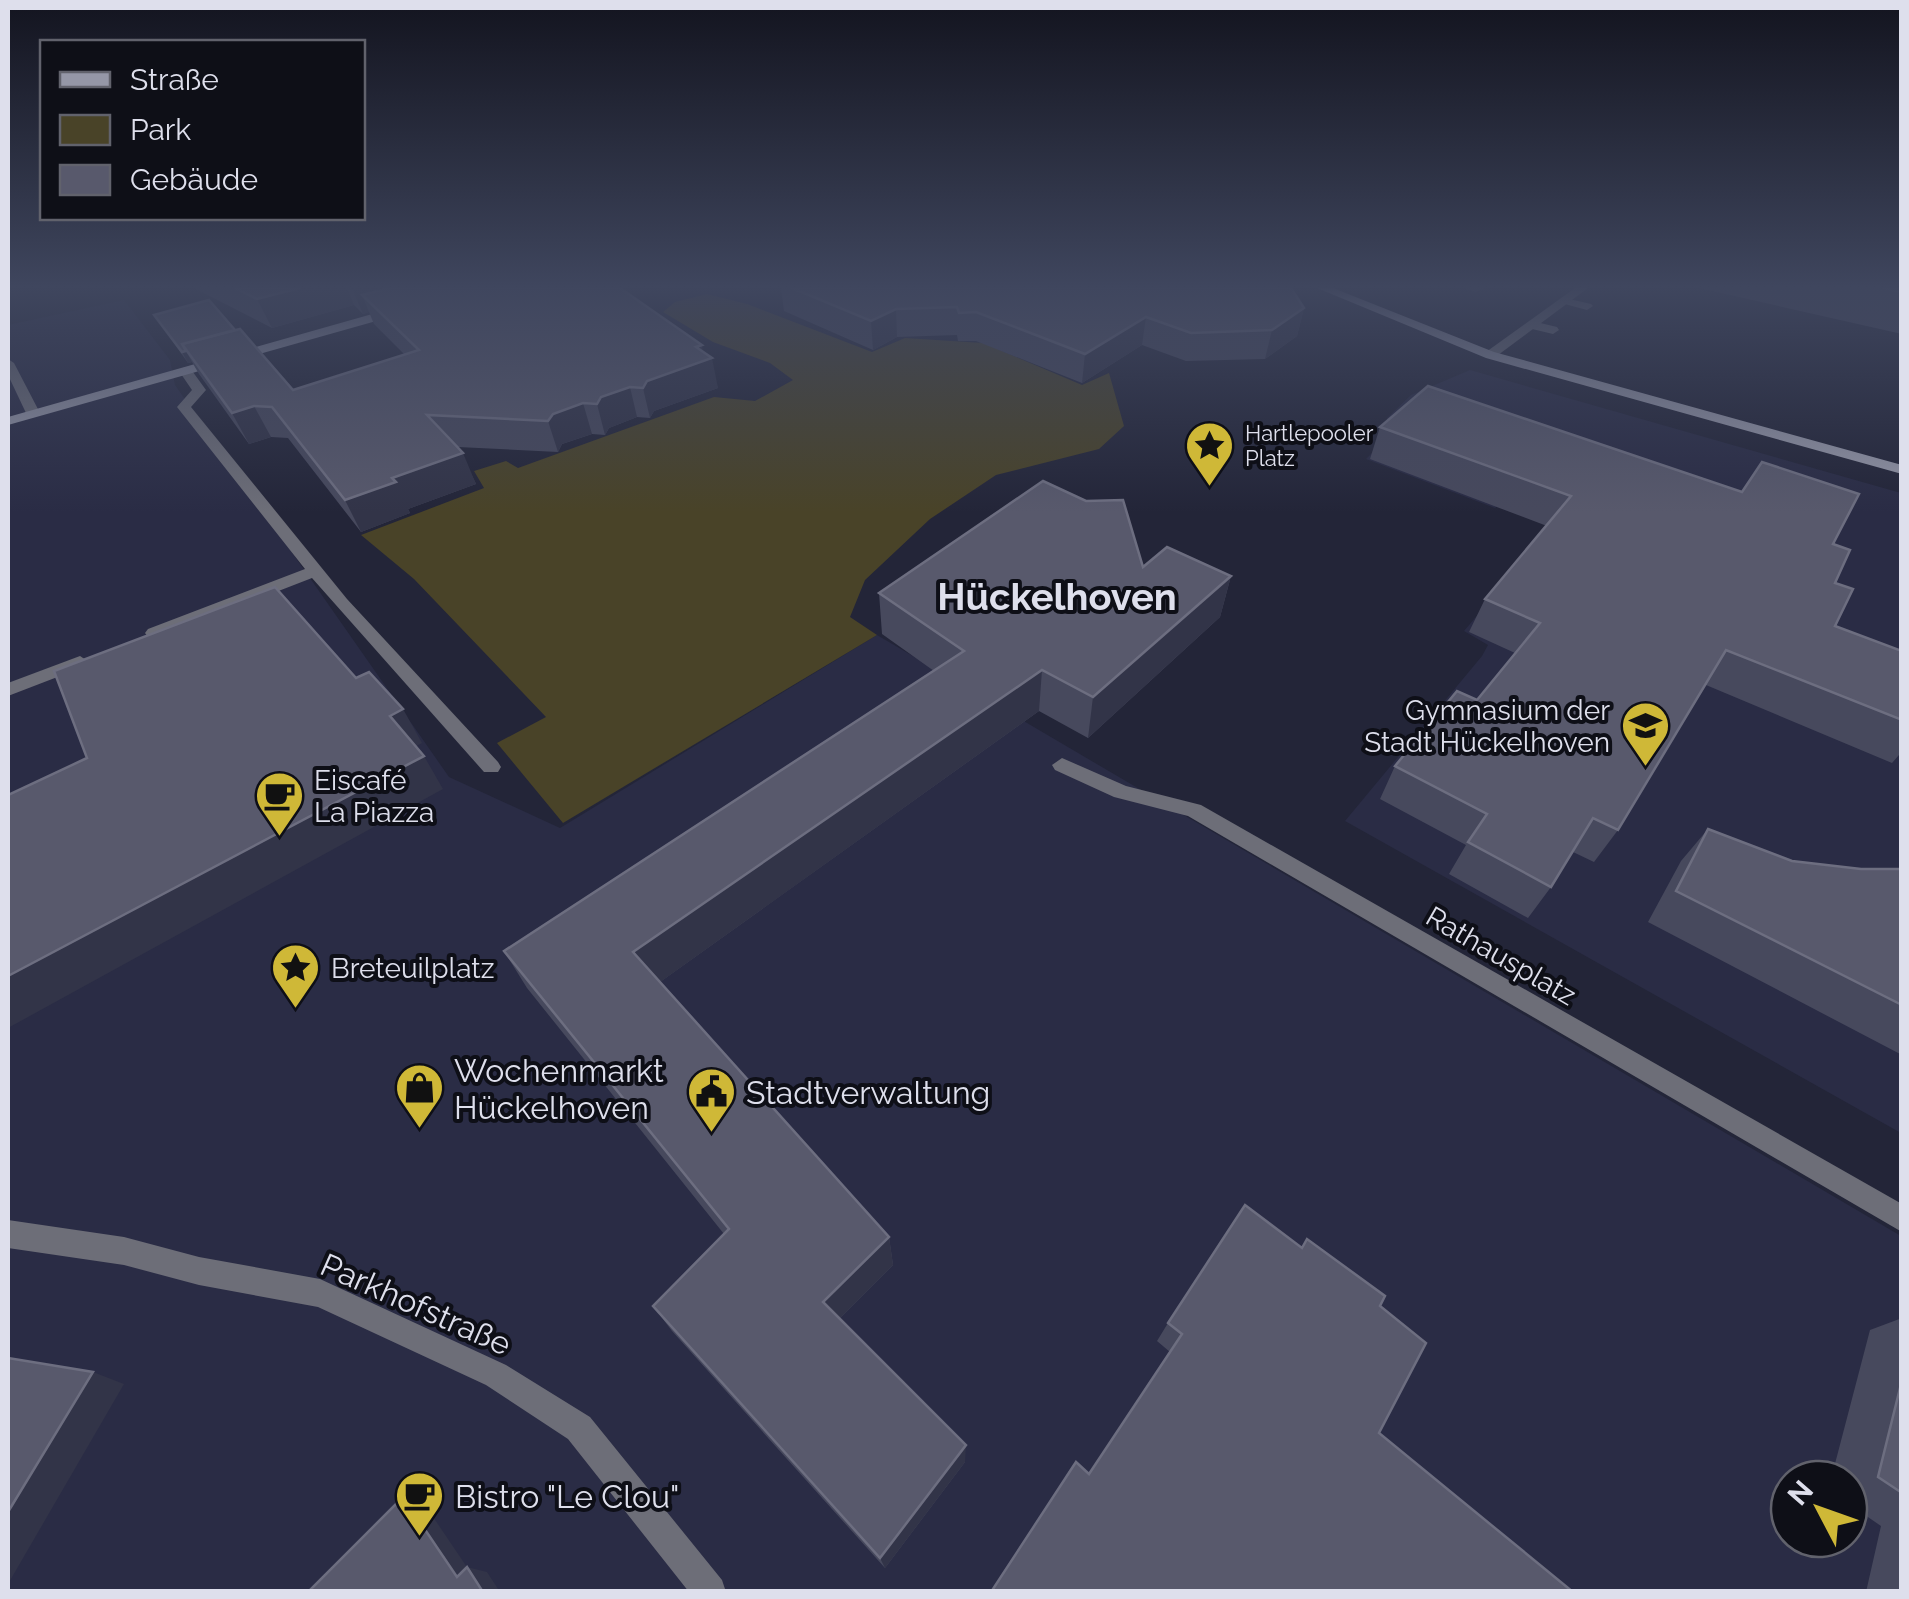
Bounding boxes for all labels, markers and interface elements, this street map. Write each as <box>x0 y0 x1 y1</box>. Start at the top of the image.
legend <box>40 40 365 220</box>
text: Straße <box>130 62 219 97</box>
text: Park <box>130 112 191 147</box>
text: Gebäude <box>130 162 258 197</box>
place icon: Hartlepooler Platz <box>1184 420 1236 488</box>
place label: Hartlepooler Platz <box>1245 420 1374 471</box>
district label: Hückelhoven <box>937 574 1177 619</box>
place label: Gymnasium der Stadt Hückelhoven <box>1364 694 1610 759</box>
school or university icon: Gymnasium der Stadt Hückelhoven <box>1619 700 1671 768</box>
place label: Eiscafé La Piazza <box>314 764 434 829</box>
cafe icon: Eiscafé La Piazza <box>253 770 305 838</box>
street label: Rathausplatz <box>1420 900 1582 1012</box>
place icon: Breteuilplatz <box>270 942 322 1010</box>
place label: Breteuilplatz <box>331 952 494 985</box>
place label: Wochenmarkt Hückelhoven <box>454 1052 664 1126</box>
shop icon: Wochenmarkt Hückelhoven <box>393 1062 445 1130</box>
public building icon: Stadtverwaltung <box>685 1066 737 1134</box>
place label: Stadtverwaltung <box>746 1074 990 1111</box>
street label: Parkhofstraße <box>315 1246 517 1362</box>
north arrow <box>1769 1459 1869 1559</box>
cafe icon: Bistro "Le Clou" <box>394 1470 446 1538</box>
text: N <box>1781 1474 1820 1512</box>
place label: Bistro "Le Clou" <box>455 1478 679 1515</box>

